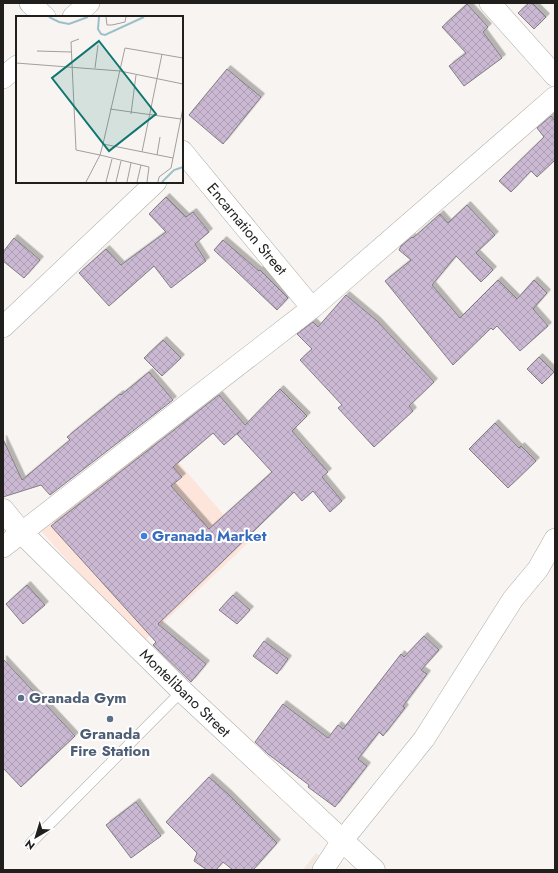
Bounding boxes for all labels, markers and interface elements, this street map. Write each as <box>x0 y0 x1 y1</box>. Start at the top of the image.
inset map <box>16 16 183 183</box>
street label: Encarnation Street <box>202 178 293 280</box>
place label: Granada Market <box>152 525 267 547</box>
marker: Granada Market <box>139 531 149 541</box>
street label: Montelibano Street <box>135 644 236 743</box>
place label: Granada Gym <box>29 687 127 709</box>
marker: Granada Gym <box>16 693 26 703</box>
marker: Granada Fire Station <box>105 714 115 724</box>
place label: Granada Fire Station <box>70 723 150 762</box>
north arrow <box>16 817 56 857</box>
text: N <box>21 836 38 854</box>

